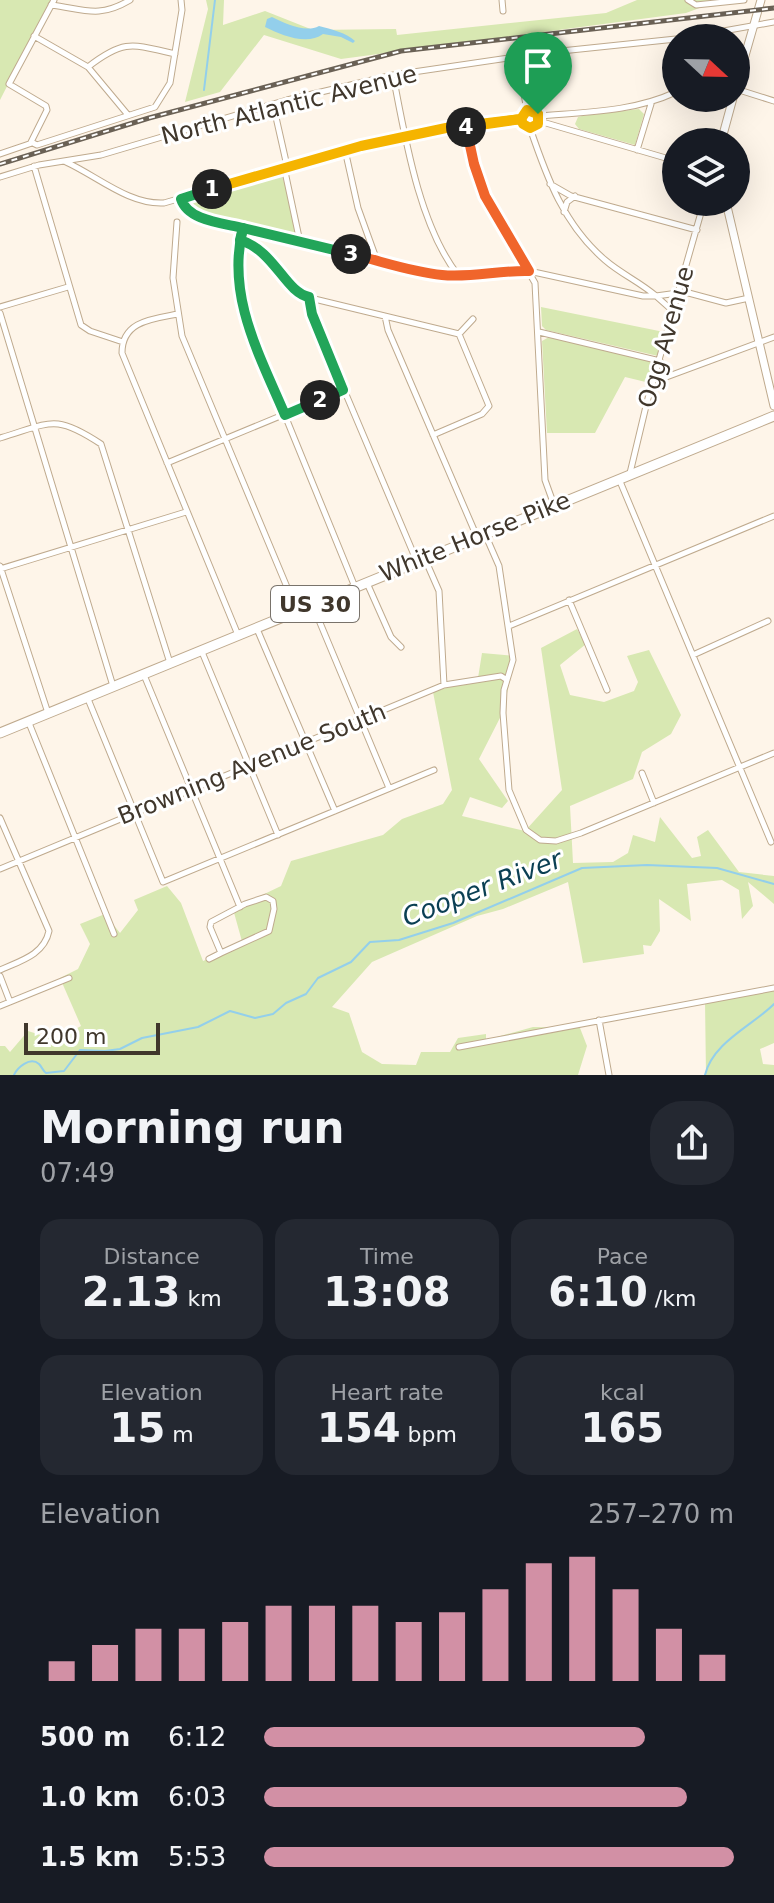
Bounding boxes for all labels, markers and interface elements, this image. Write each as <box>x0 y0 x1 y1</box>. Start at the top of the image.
north arrow <box>662 24 750 112</box>
map controls <box>662 24 750 216</box>
pin <box>504 32 572 114</box>
icon: arrive <box>516 44 560 88</box>
street label: North Atlantic Avenue <box>158 60 420 150</box>
pin: 4 <box>446 107 486 147</box>
text: 4 <box>458 114 474 139</box>
button: layers <box>662 128 750 216</box>
pin: 1 <box>192 169 232 209</box>
text: 1 <box>204 176 220 201</box>
pin: 3 <box>331 234 371 274</box>
text: 3 <box>343 241 359 266</box>
street label: Ogg Avenue <box>632 263 700 411</box>
pin: 2 <box>300 380 340 420</box>
text: 2 <box>312 387 328 412</box>
street label: White Horse Pike <box>375 486 575 588</box>
road number: US 30 <box>271 586 359 622</box>
street label: Browning Avenue South <box>114 697 390 831</box>
water label: Cooper River <box>398 843 568 932</box>
scale bar <box>24 1019 160 1055</box>
text: 200 m <box>36 1024 106 1049</box>
button: share <box>650 1101 734 1185</box>
text: Morning run <box>40 1102 345 1153</box>
text: 07:49 <box>40 1158 115 1188</box>
text: Distance <box>104 1244 200 1269</box>
text: Time <box>360 1244 414 1269</box>
text: Pace <box>597 1244 648 1269</box>
text: 2.13 <box>82 1269 180 1315</box>
text: 13:08 <box>323 1269 451 1315</box>
text: 6:10 <box>548 1269 648 1315</box>
text: km <box>180 1286 222 1311</box>
text: /km <box>648 1286 696 1311</box>
text: Elevation <box>101 1380 203 1405</box>
text: Heart rate <box>331 1380 443 1405</box>
text: kcal <box>600 1380 645 1405</box>
text: 15 <box>110 1405 165 1451</box>
text: 154 <box>317 1405 401 1451</box>
text: 165 <box>581 1405 664 1451</box>
text: m <box>165 1422 194 1447</box>
text: bpm <box>401 1422 457 1447</box>
text: Elevation <box>40 1499 161 1529</box>
text: 257–270 m <box>588 1499 734 1529</box>
text: 500 m <box>40 1722 130 1752</box>
text: 6:12 <box>168 1722 226 1752</box>
text: 1.0 km <box>40 1782 140 1812</box>
text: 6:03 <box>168 1782 226 1812</box>
text: 1.5 km <box>40 1842 140 1872</box>
text: 5:53 <box>168 1842 226 1872</box>

